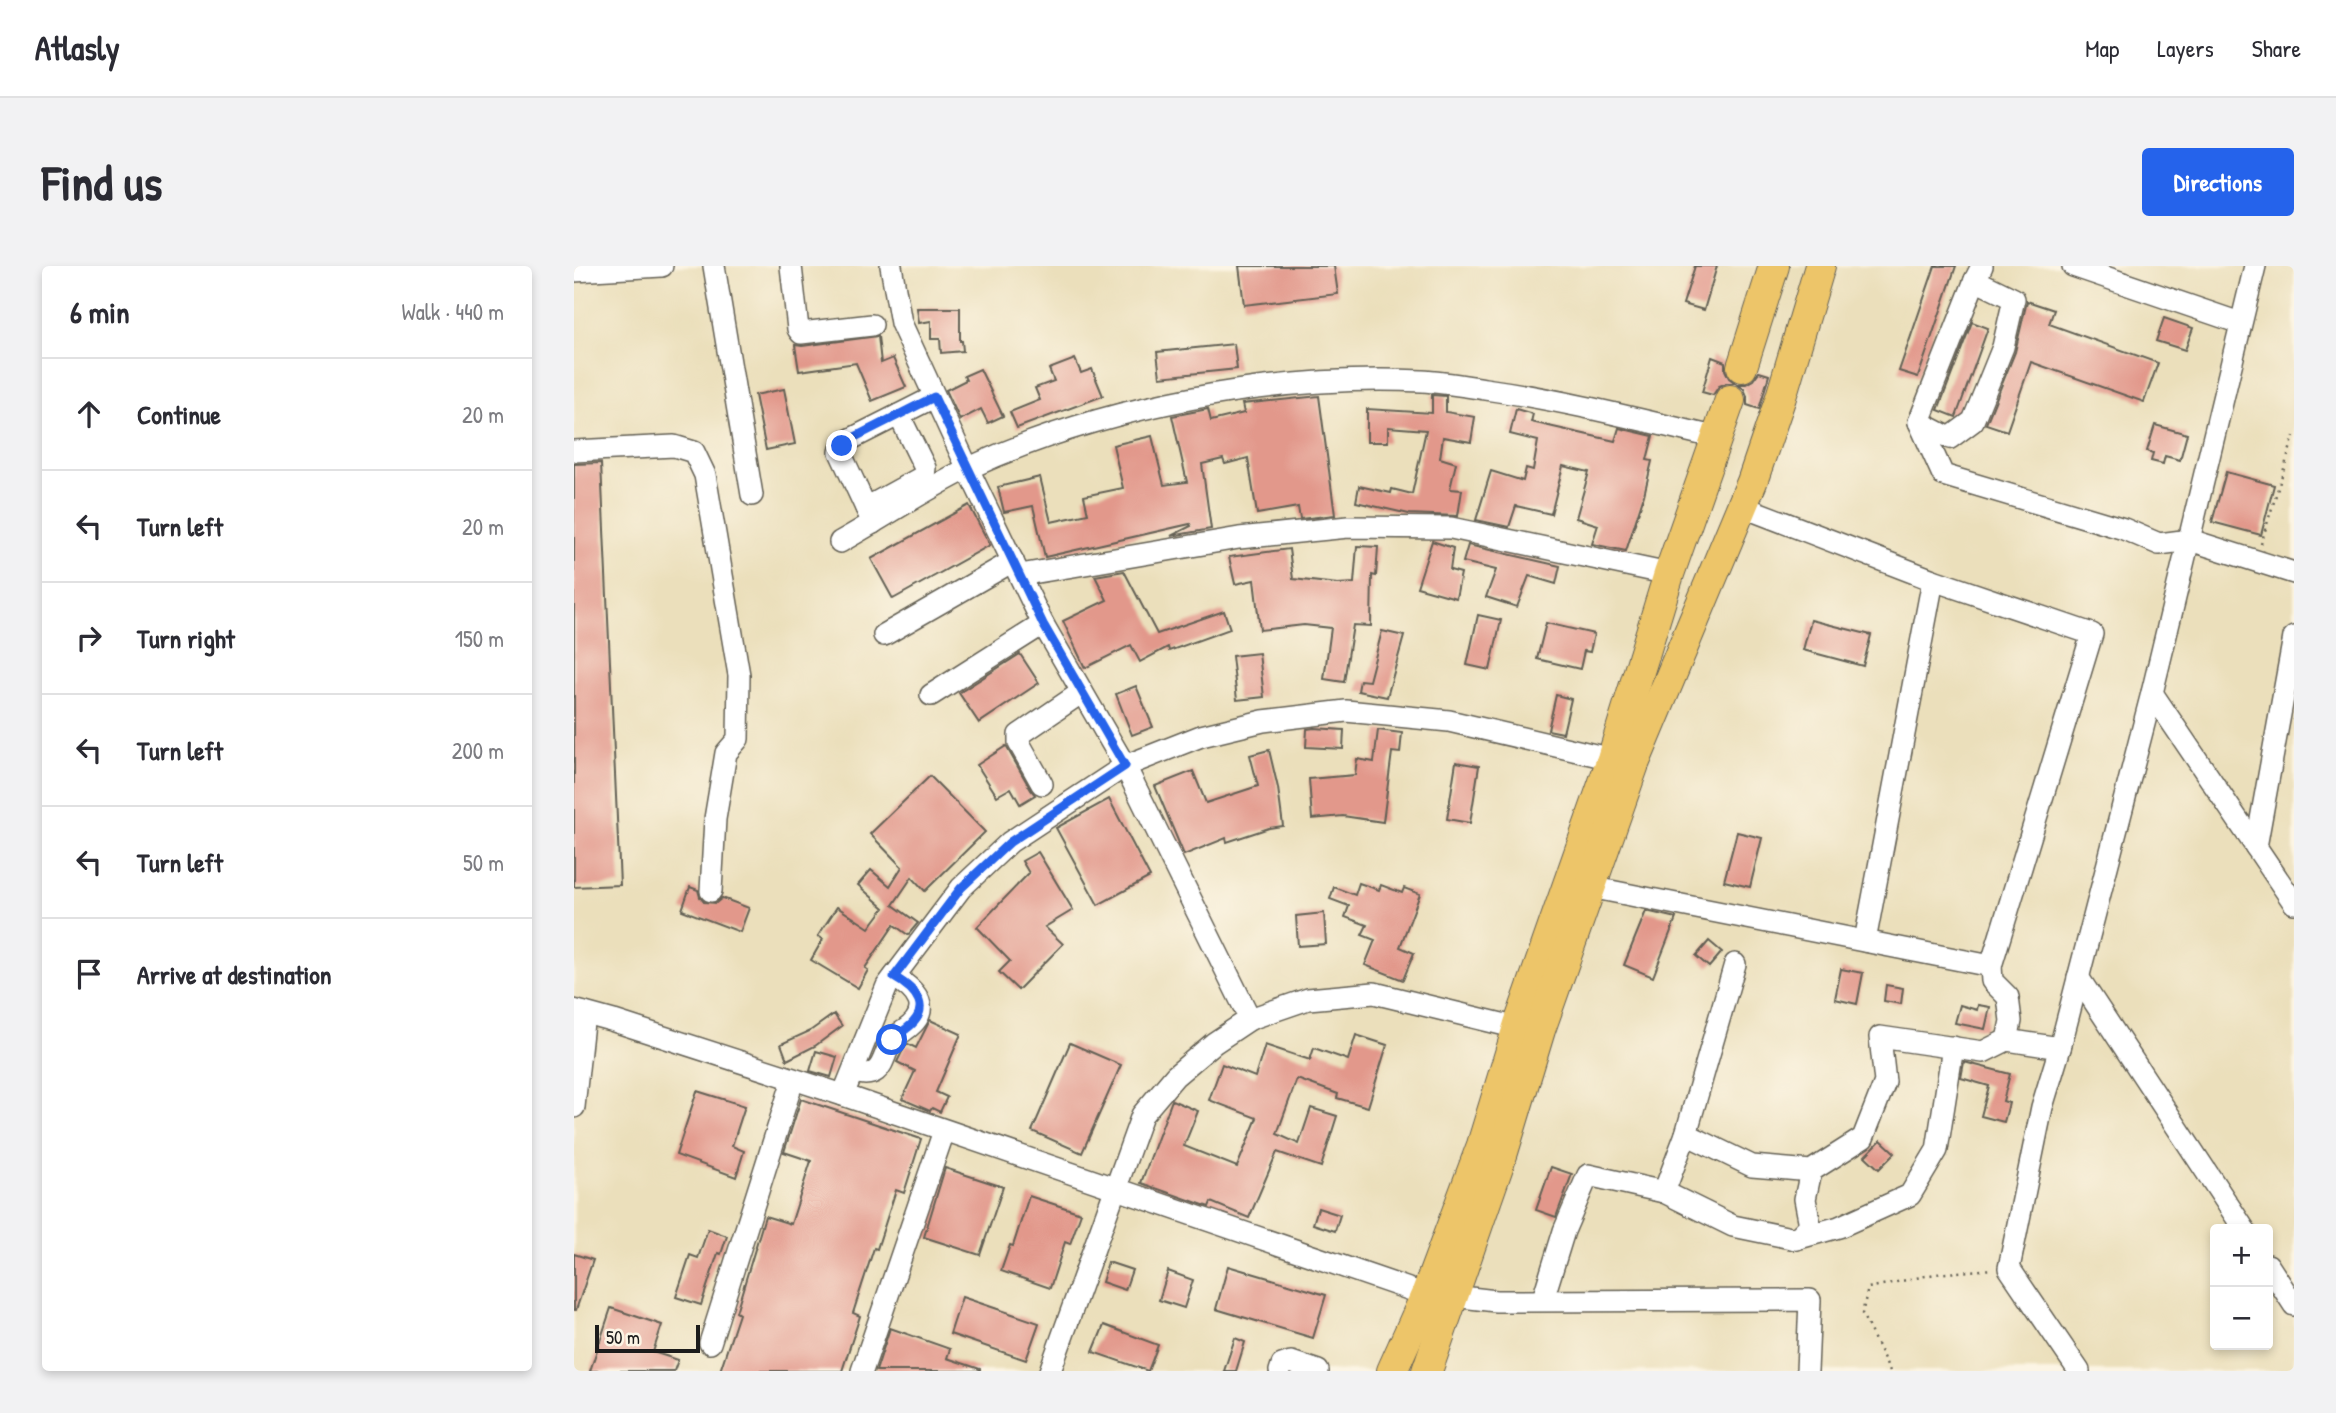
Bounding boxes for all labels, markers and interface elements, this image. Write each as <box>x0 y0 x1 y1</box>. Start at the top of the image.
text: Atlasly <box>35 26 120 70</box>
text: Map <box>2085 32 2119 64</box>
text: Layers <box>2157 32 2214 64</box>
text: Share <box>2252 32 2301 64</box>
button: Directions <box>2142 148 2294 216</box>
text: Find us <box>42 149 162 215</box>
text: 6 min <box>70 292 130 332</box>
text: Walk · 440 m <box>401 296 504 327</box>
icon: ahead <box>70 395 108 433</box>
text: Continue <box>137 397 221 432</box>
text: 20 m <box>462 399 504 430</box>
route end <box>826 430 857 461</box>
icon: left <box>70 507 108 545</box>
text: Turn left <box>137 509 223 544</box>
text: 20 m <box>462 511 504 542</box>
icon: right <box>70 619 108 657</box>
text: Turn right <box>137 621 235 656</box>
text: 150 m <box>455 623 504 654</box>
icon: left <box>70 731 108 769</box>
text: Turn left <box>137 733 223 768</box>
text: 200 m <box>452 735 504 766</box>
icon: left <box>70 843 108 881</box>
text: Turn left <box>137 845 223 880</box>
text: 50 m <box>463 847 504 878</box>
icon: arrive <box>70 955 108 993</box>
text: Arrive at destination <box>137 957 332 992</box>
route start <box>876 1024 907 1055</box>
map controls <box>2210 1224 2273 1350</box>
button: + <box>2210 1224 2273 1287</box>
button: − <box>2210 1287 2273 1350</box>
scale bar <box>595 1322 700 1354</box>
text: 50 m <box>606 1324 640 1350</box>

